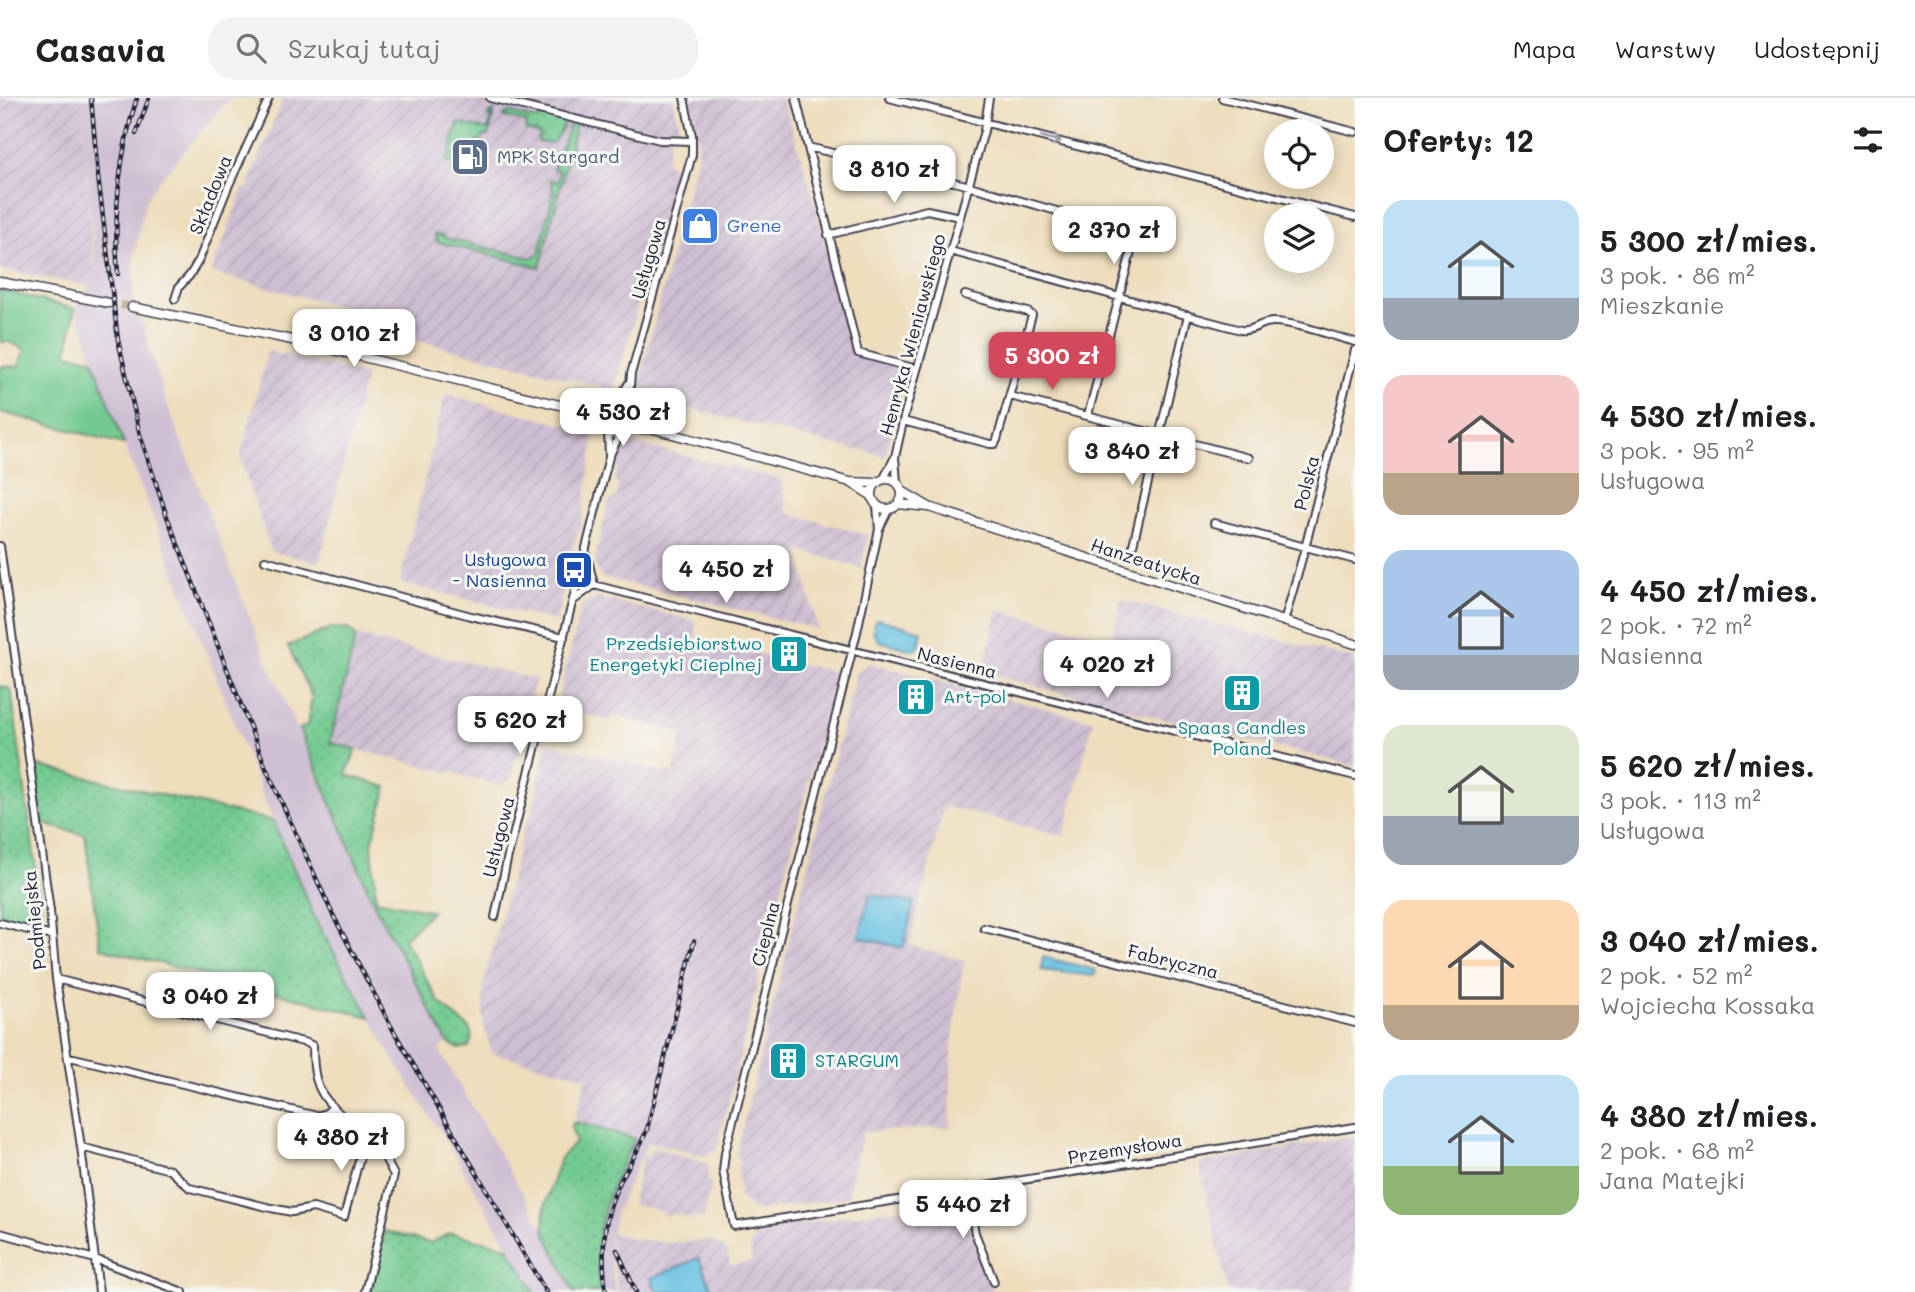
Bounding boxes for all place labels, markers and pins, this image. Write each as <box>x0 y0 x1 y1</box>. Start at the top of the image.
fuel station icon: MPK Stargard <box>449 136 491 178</box>
place label: MPK Stargard <box>497 144 619 168</box>
pin: 3 810 zł <box>822 146 966 205</box>
shop icon: Grene <box>679 205 721 247</box>
pin: 2 370 zł <box>1042 206 1186 266</box>
place label: Grene <box>727 213 782 237</box>
pin: 3 010 zł <box>282 310 426 369</box>
pin: 5 300 zł <box>980 332 1124 392</box>
pin: 4 530 zł <box>551 388 695 448</box>
pin: 3 840 zł <box>1060 428 1204 487</box>
pin: 4 450 zł <box>654 546 798 605</box>
place label: Usługowa - Nasienna <box>453 547 547 592</box>
bus stop icon: Usługowa - Nasienna <box>553 549 595 591</box>
place label: Przedsiębiorstwo Energetyki Cieplnej <box>590 631 762 676</box>
building icon: Przedsiębiorstwo Energetyki Cieplnej <box>768 633 810 675</box>
pin: 4 020 zł <box>1035 640 1179 700</box>
building icon: Spaas Candles Poland <box>1221 672 1263 714</box>
building icon: Art-pol <box>895 676 937 718</box>
place label: Art-pol <box>943 684 1006 708</box>
pin: 5 620 zł <box>448 696 592 756</box>
place label: Spaas Candles Poland <box>1178 715 1306 760</box>
pin: 3 040 zł <box>138 972 282 1032</box>
building icon: STARGUM <box>767 1040 809 1082</box>
place label: STARGUM <box>815 1048 899 1072</box>
pin: 4 380 zł <box>269 1114 413 1173</box>
pin: 5 440 zł <box>891 1180 1035 1240</box>

